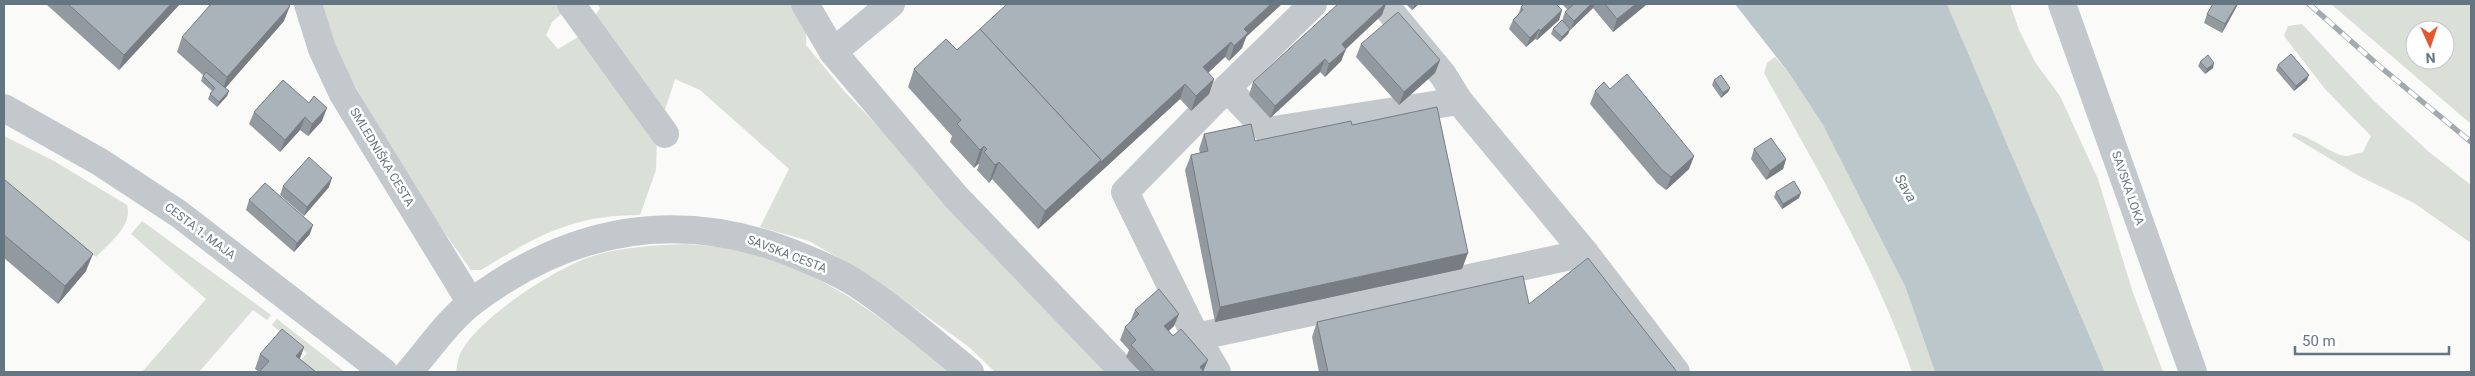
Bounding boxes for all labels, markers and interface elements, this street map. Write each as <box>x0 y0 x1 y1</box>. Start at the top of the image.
north arrow <box>2405 20 2455 70</box>
text: N <box>2425 50 2436 66</box>
street label: SMLEDNIŠKA CESTA <box>347 105 418 209</box>
street label: SAVSKA LOKA <box>2109 149 2147 227</box>
water label: Sava <box>1892 171 1920 205</box>
street label: CESTA 1. MAJA <box>162 200 238 262</box>
street label: SAVSKA CESTA <box>745 232 829 276</box>
scale bar <box>2295 324 2449 356</box>
text: 50 m <box>2302 332 2336 350</box>

